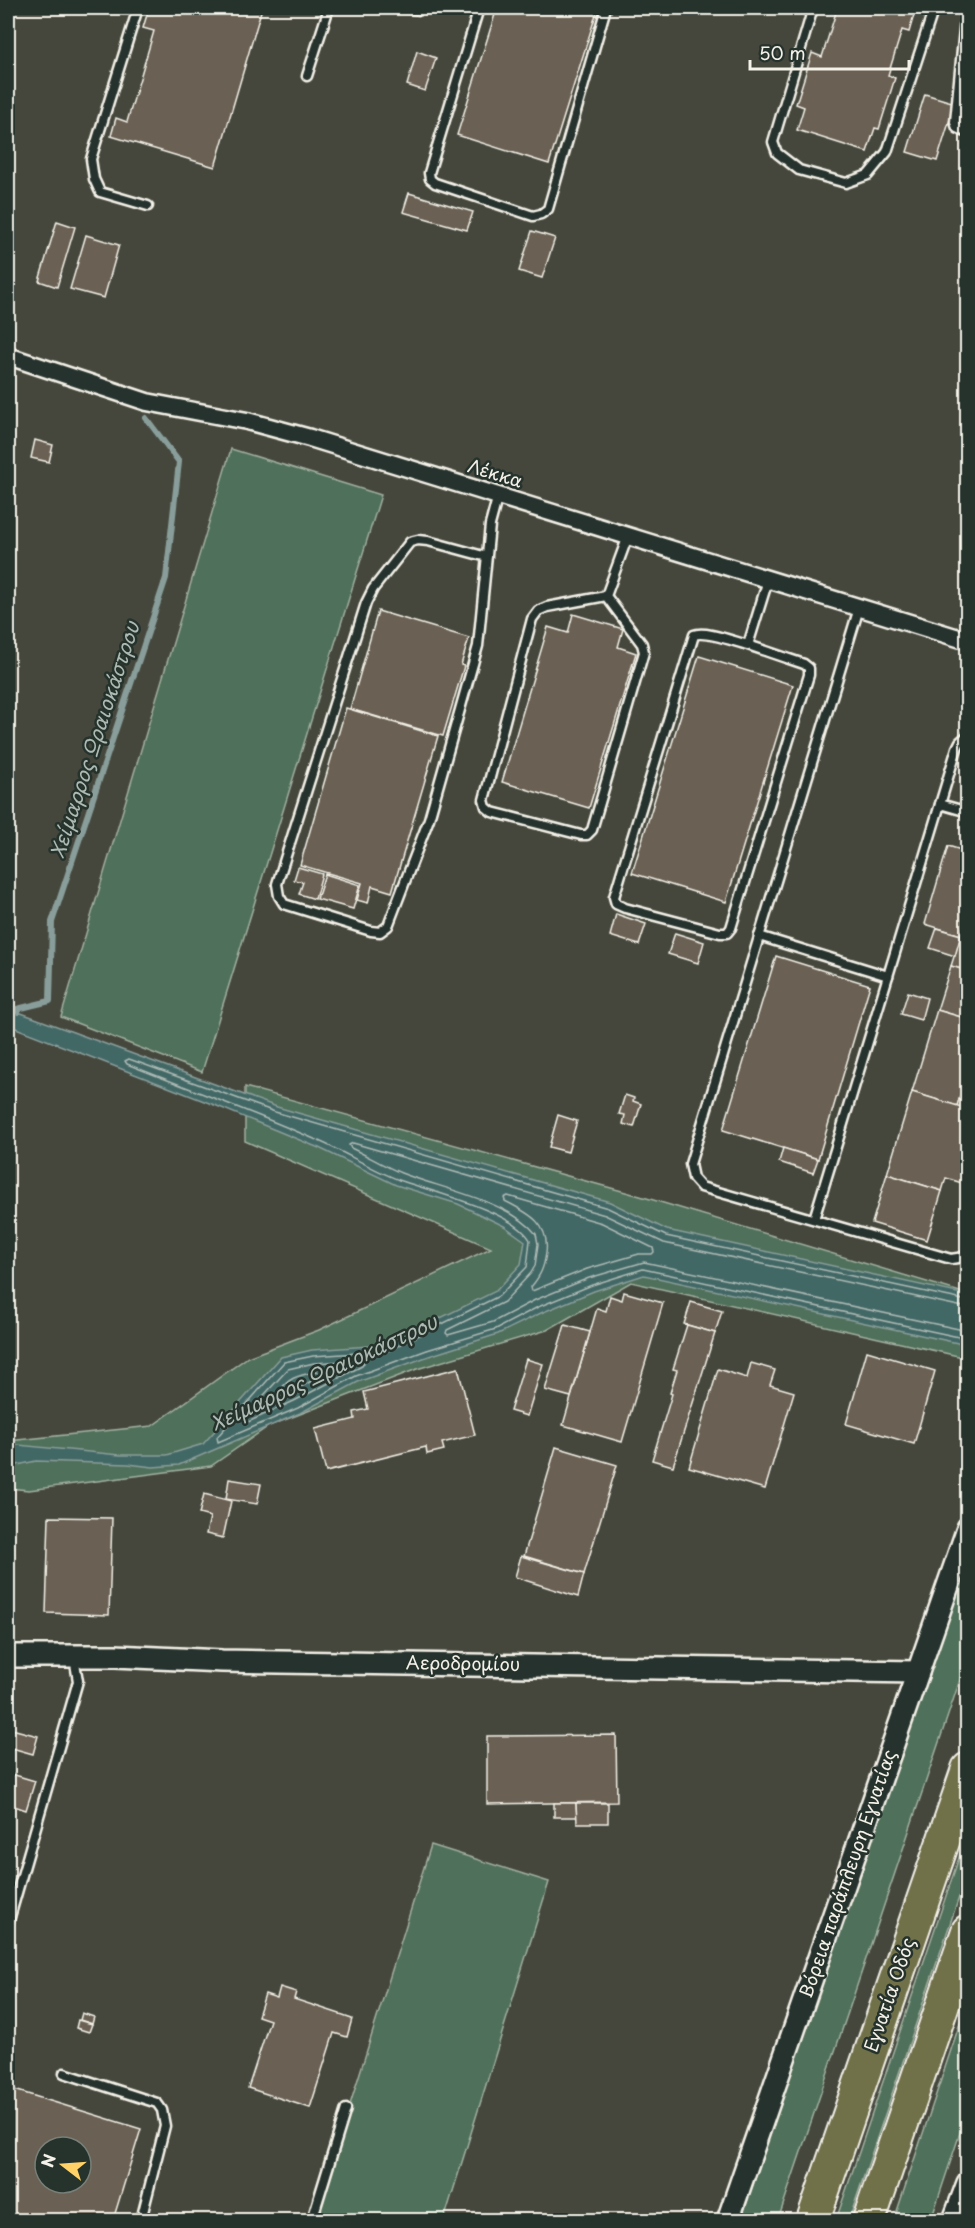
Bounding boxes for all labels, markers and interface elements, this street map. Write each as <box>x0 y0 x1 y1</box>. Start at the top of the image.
scale bar <box>750 33 909 71</box>
text: 50 m <box>759 39 806 66</box>
street label: Λέκκα <box>465 451 526 494</box>
water label: Χείμαρρος Ωραιοκάστρου <box>42 616 147 862</box>
water label: Χείμαρρος Ωραιοκάστρου <box>205 1306 443 1438</box>
street label: Αεροδρομίου <box>406 1648 520 1677</box>
street label: Βόρεια παράπλευρη Εγνατίας <box>791 1745 902 2002</box>
street label: Εγνατία Οδός <box>856 1934 921 2055</box>
north arrow <box>33 2135 93 2195</box>
text: N <box>34 2151 61 2170</box>

